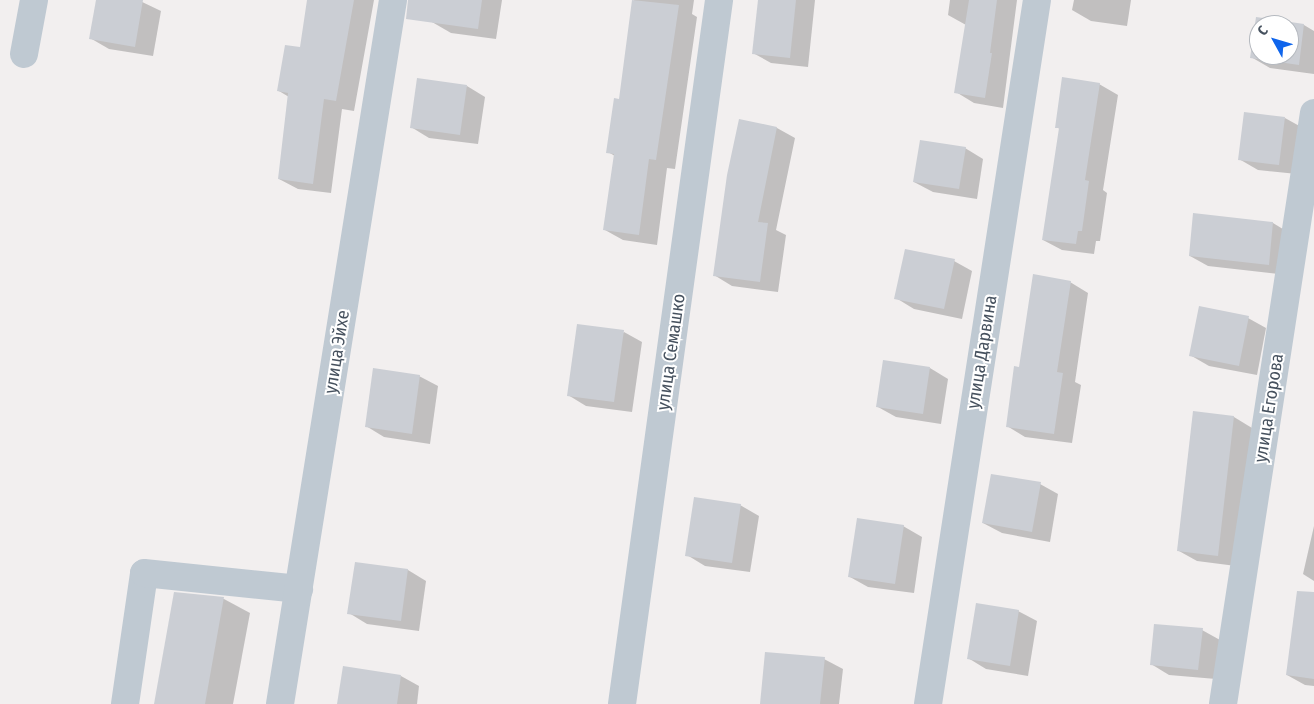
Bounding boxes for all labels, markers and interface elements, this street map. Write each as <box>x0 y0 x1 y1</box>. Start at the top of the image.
north arrow <box>1249 15 1299 65</box>
text: С <box>1254 23 1272 39</box>
street label: улица Семашко <box>652 292 690 412</box>
street label: улица Дарвина <box>962 294 1002 410</box>
street label: улица Эйхе <box>320 309 354 395</box>
street label: улица Егорова <box>1250 352 1288 464</box>

